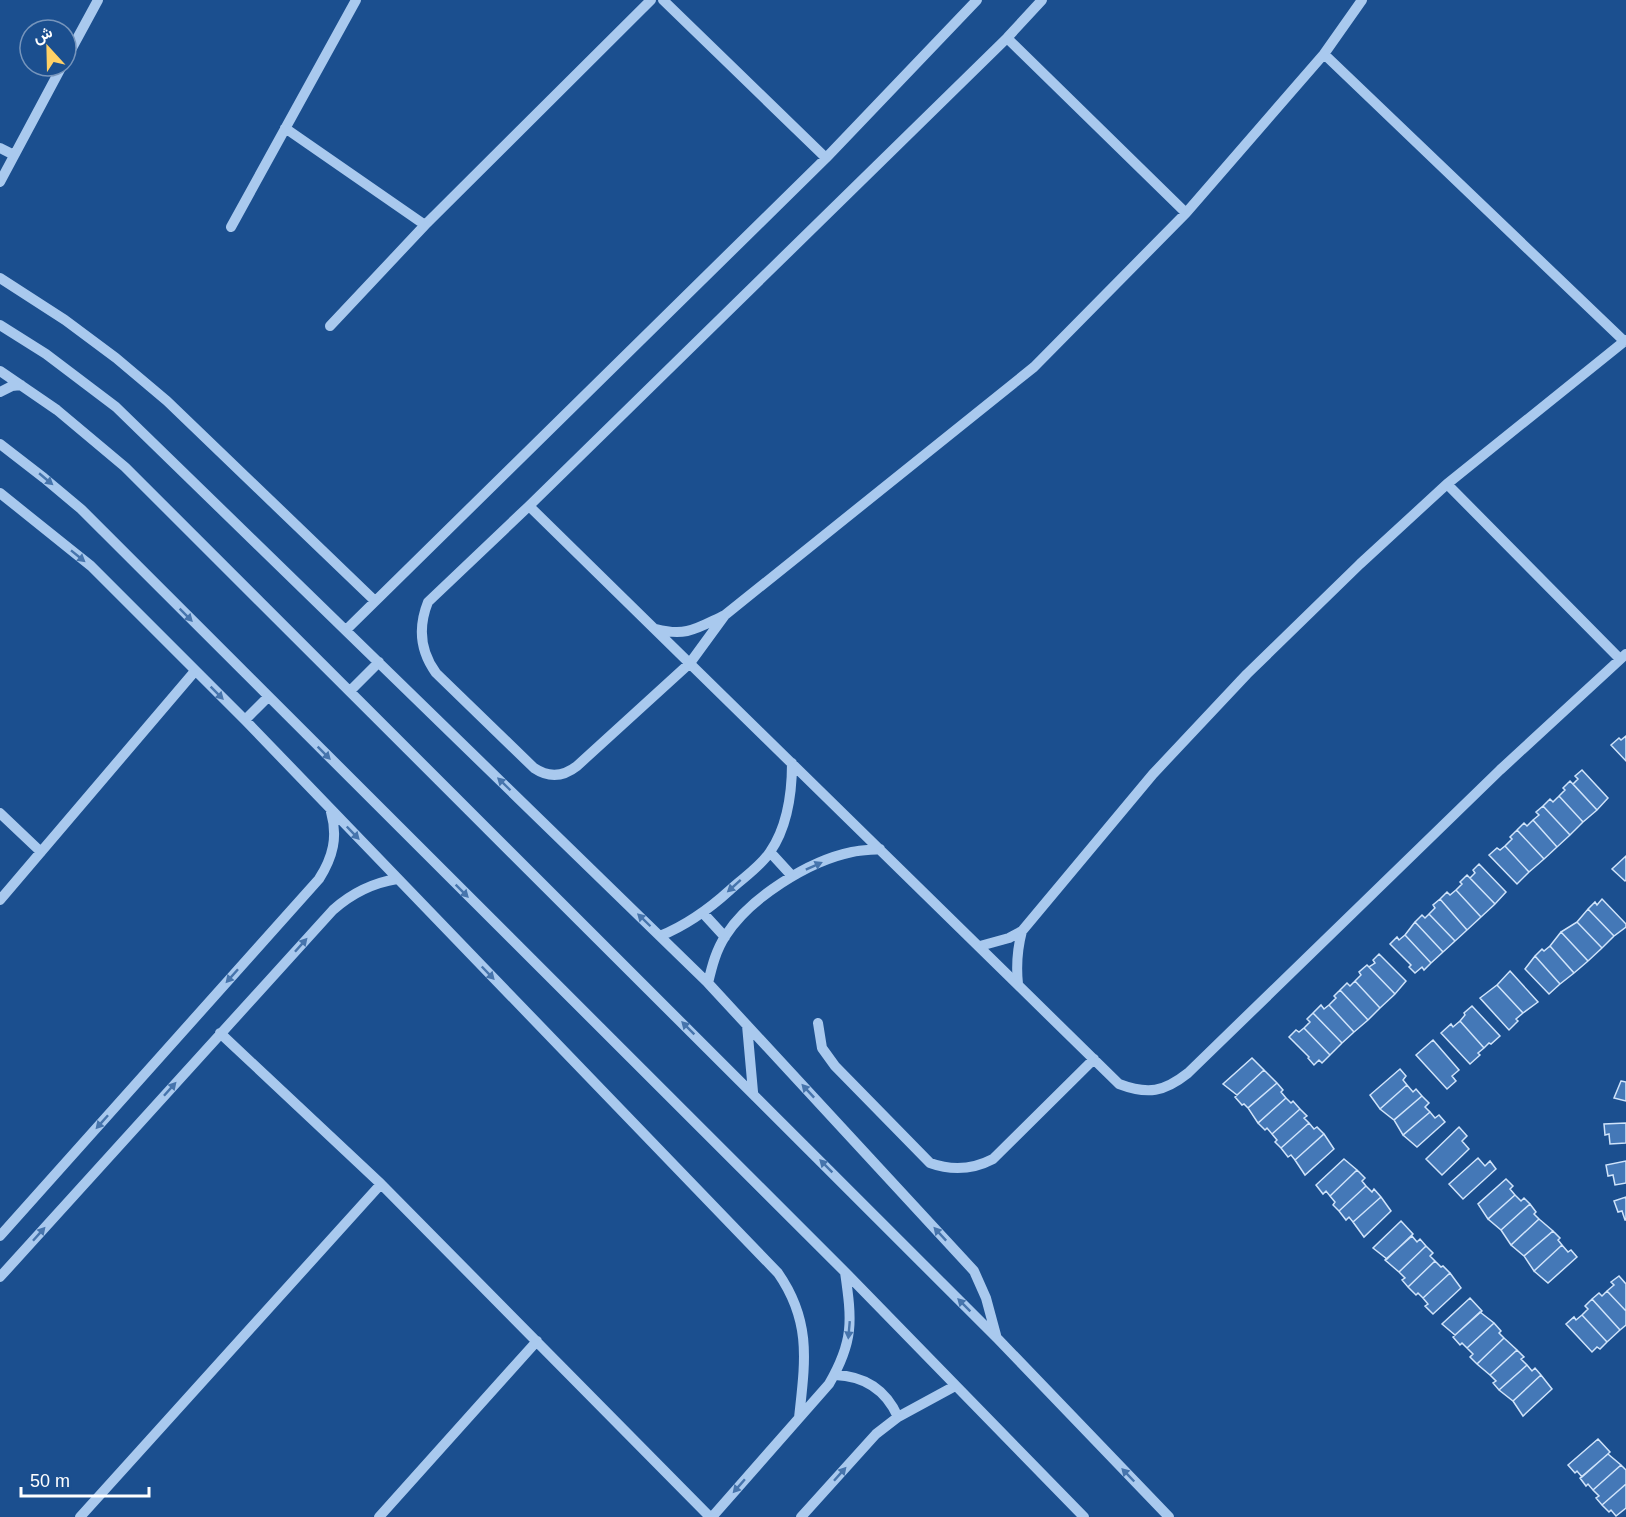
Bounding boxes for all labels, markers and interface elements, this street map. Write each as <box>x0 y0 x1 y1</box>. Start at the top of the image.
north arrow <box>18 18 78 78</box>
text: ش <box>30 23 55 47</box>
one-way arrow <box>38 473 54 486</box>
one-way arrow <box>70 549 85 562</box>
one-way arrow <box>179 608 193 622</box>
one-way arrow <box>210 685 224 700</box>
one-way arrow <box>316 746 330 760</box>
one-way arrow <box>498 777 512 791</box>
one-way arrow <box>346 825 360 840</box>
one-way arrow <box>805 861 823 871</box>
one-way arrow <box>727 879 742 892</box>
one-way arrow <box>454 884 468 898</box>
one-way arrow <box>637 913 651 927</box>
one-way arrow <box>294 938 307 953</box>
one-way arrow <box>481 966 495 980</box>
one-way arrow <box>225 969 239 984</box>
one-way arrow <box>682 1022 696 1036</box>
one-way arrow <box>163 1082 176 1097</box>
one-way arrow <box>801 1083 815 1098</box>
one-way arrow <box>96 1114 109 1129</box>
one-way arrow <box>819 1159 833 1174</box>
one-way arrow <box>32 1226 46 1241</box>
one-way arrow <box>934 1227 947 1242</box>
one-way arrow <box>957 1298 971 1312</box>
one-way arrow <box>844 1321 854 1340</box>
scale bar <box>21 1460 148 1498</box>
one-way arrow <box>833 1466 847 1481</box>
one-way arrow <box>1122 1468 1136 1482</box>
text: 50 m <box>30 1471 70 1491</box>
one-way arrow <box>732 1479 746 1494</box>

